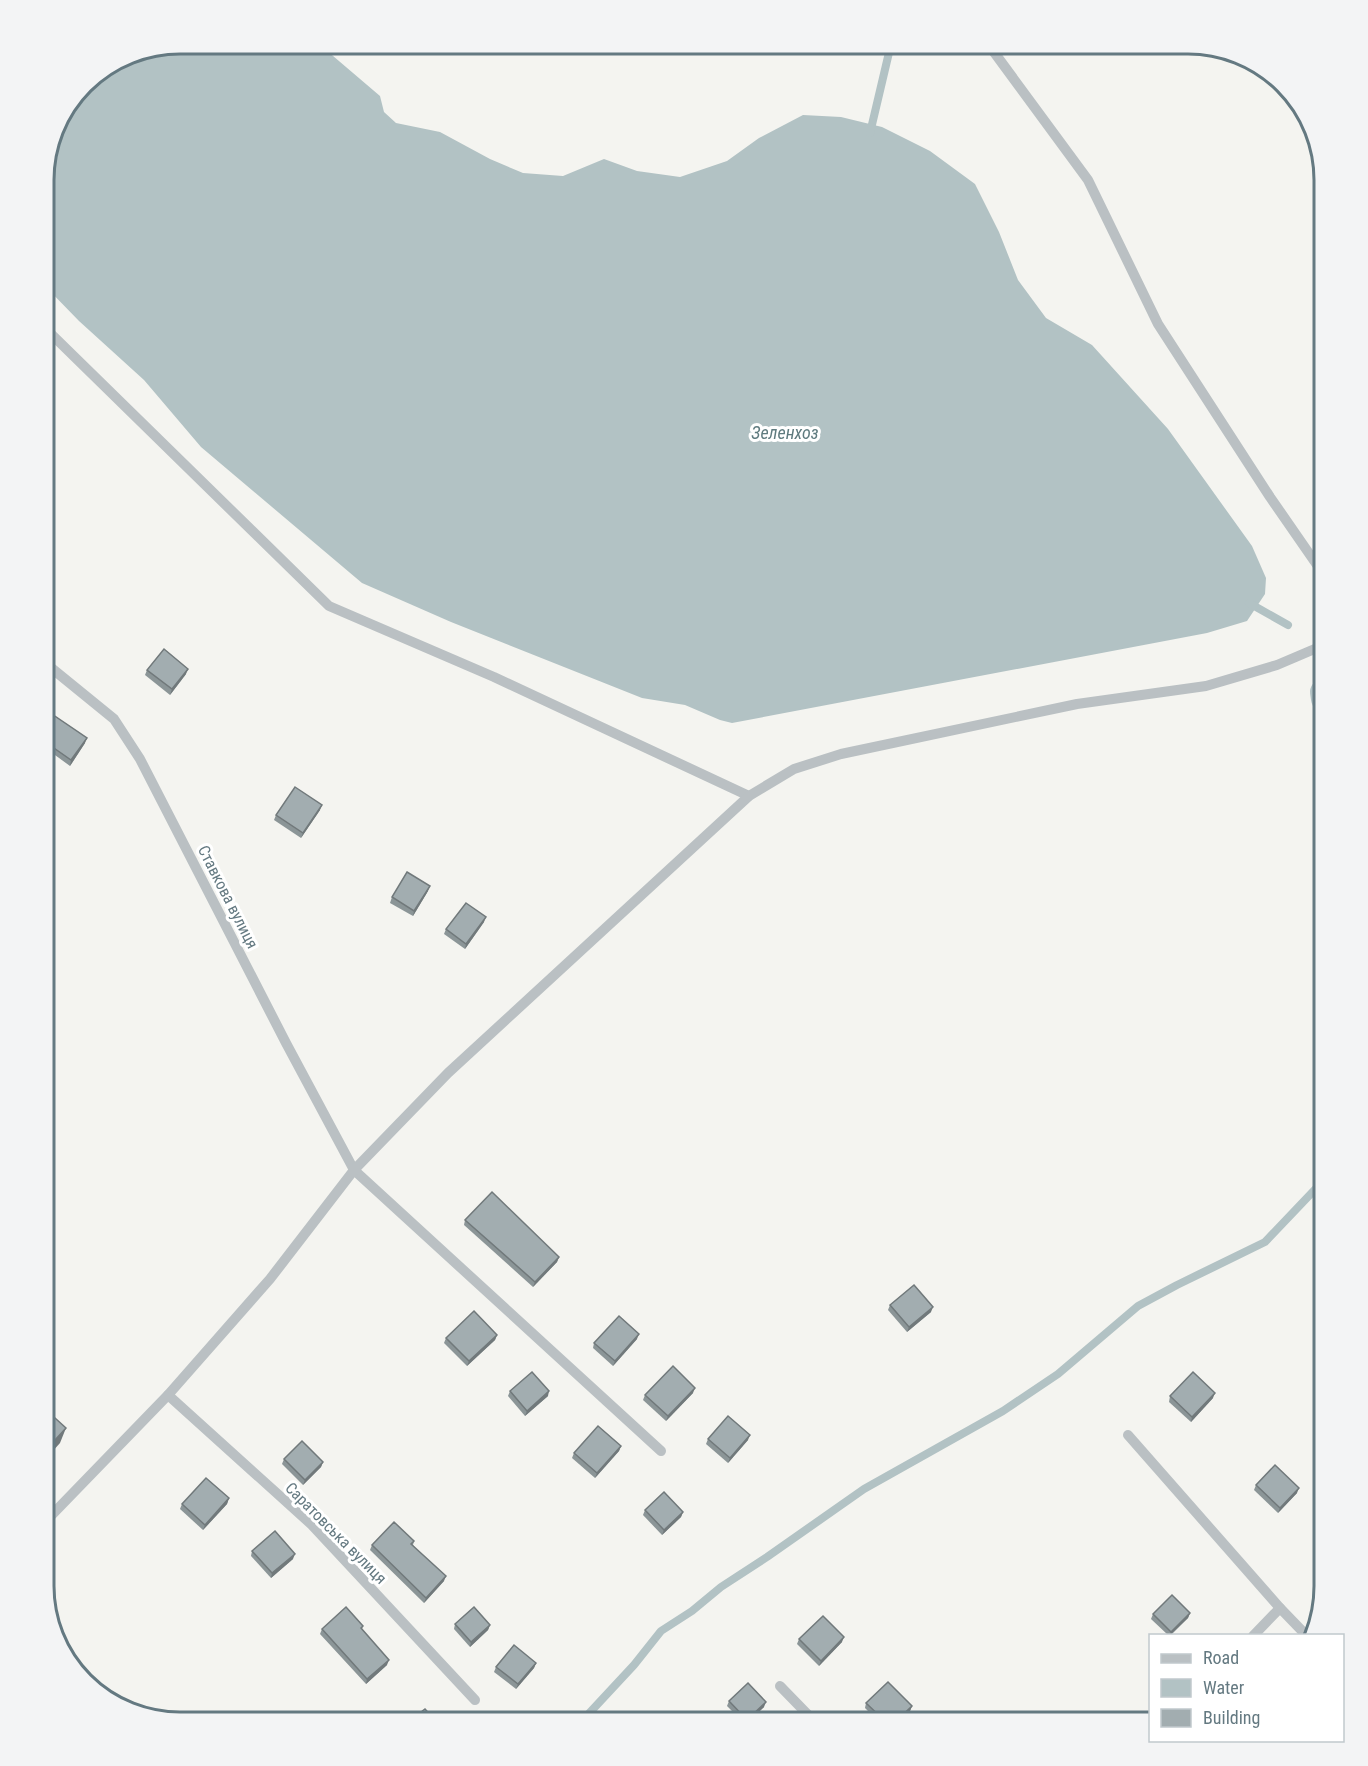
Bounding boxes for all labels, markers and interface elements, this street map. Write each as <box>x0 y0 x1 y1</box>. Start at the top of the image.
water label: Зеленхоз <box>751 422 819 443</box>
street label: Ставкова вулиця <box>194 842 262 952</box>
street label: Саратовська вулиця <box>281 1478 391 1588</box>
legend <box>1149 1634 1344 1742</box>
text: Road <box>1203 1647 1239 1668</box>
text: Water <box>1203 1677 1245 1698</box>
text: Building <box>1203 1707 1260 1728</box>

